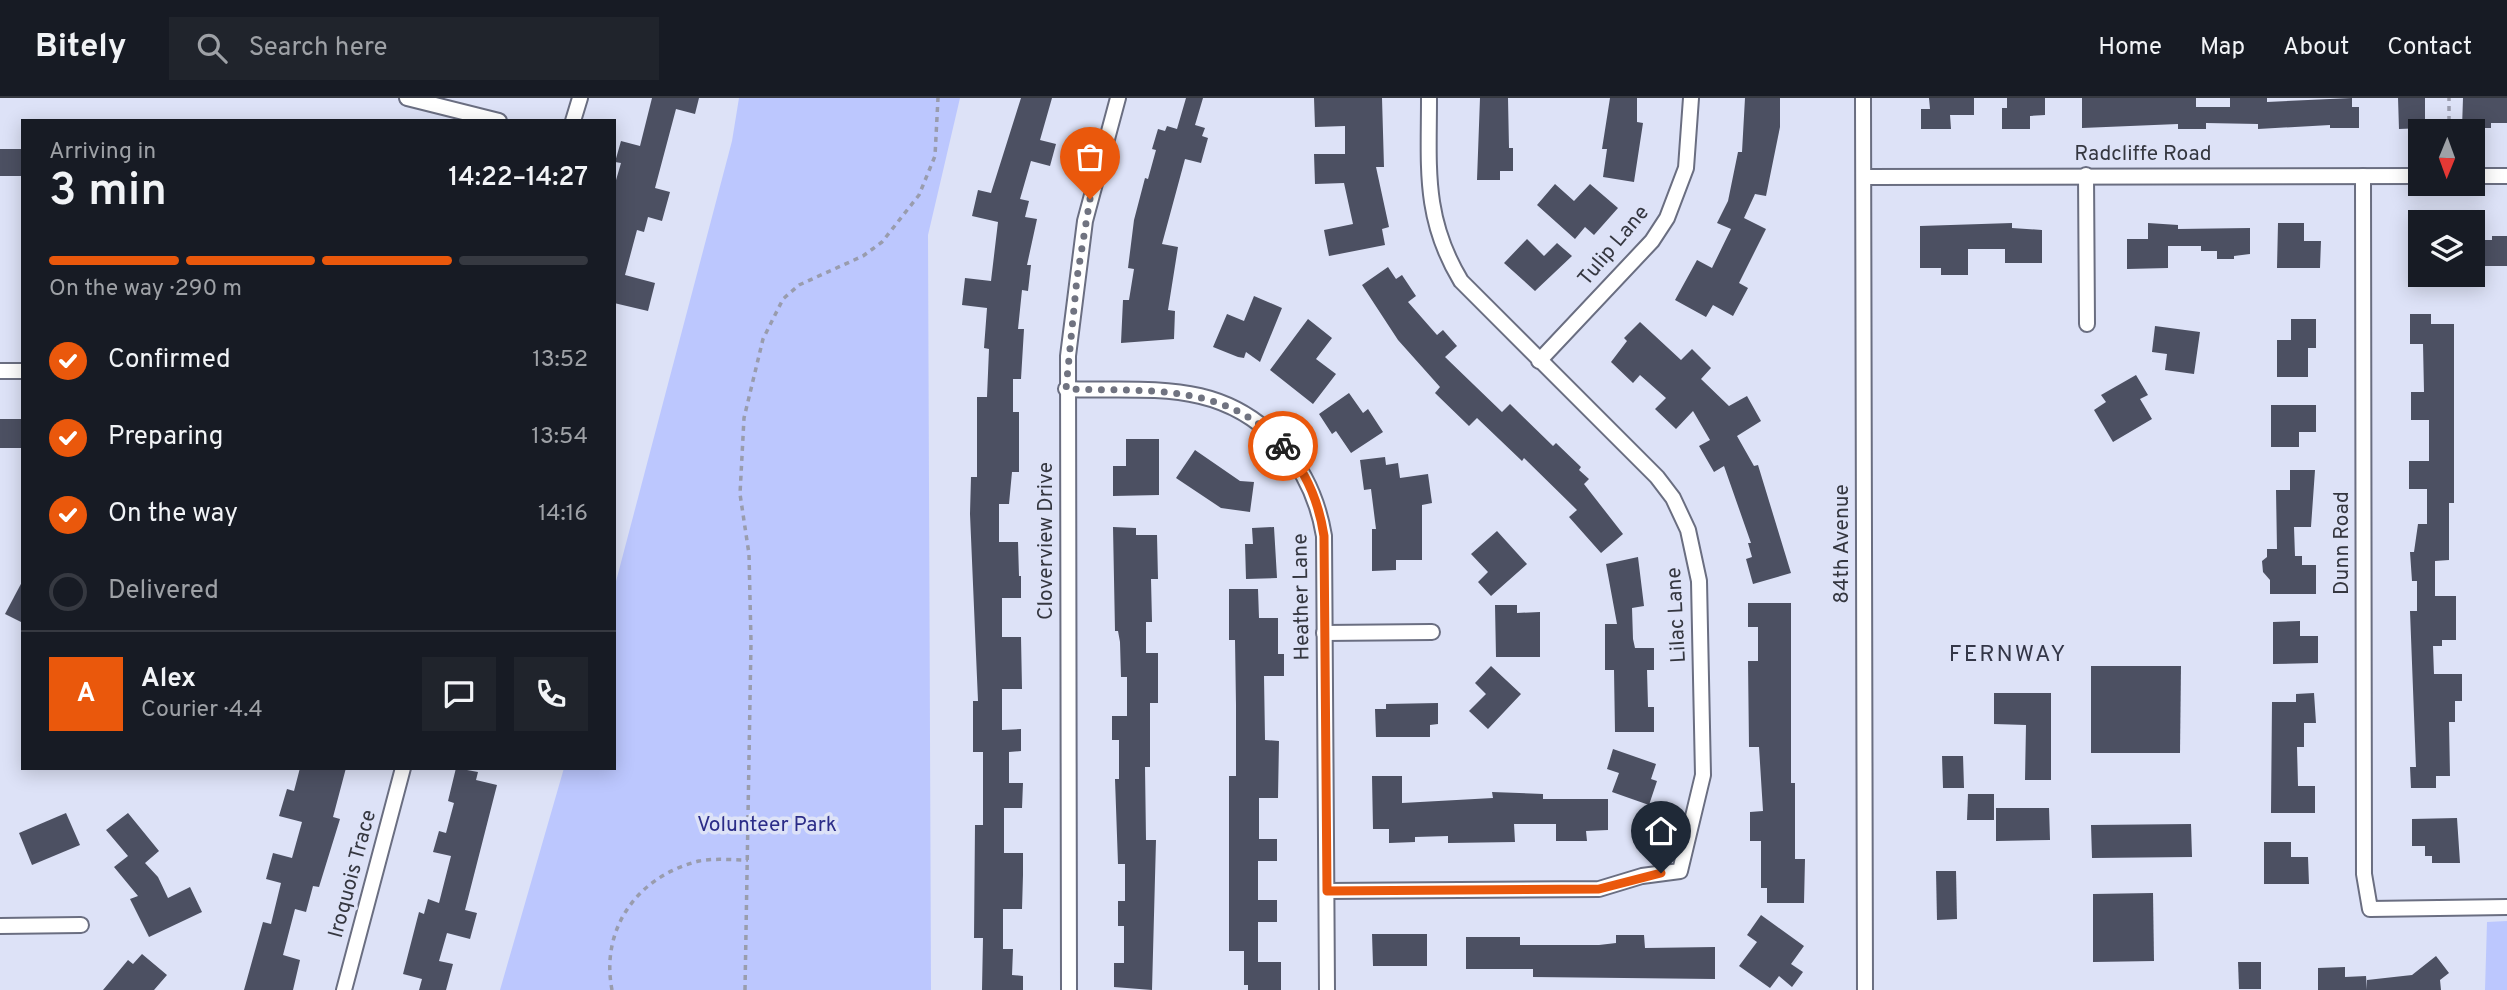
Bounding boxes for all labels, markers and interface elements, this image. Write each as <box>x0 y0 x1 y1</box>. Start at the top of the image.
search box <box>169 17 659 80</box>
text: Bitely <box>35 27 127 69</box>
icon: search <box>193 29 231 67</box>
text: Search here <box>249 32 388 65</box>
text: Home <box>2098 33 2162 63</box>
text: Map <box>2200 33 2245 63</box>
text: About <box>2283 33 2349 63</box>
text: Contact <box>2387 33 2472 63</box>
north arrow <box>2408 119 2485 196</box>
map controls <box>2408 119 2485 287</box>
pin <box>1060 127 1120 199</box>
text: Arriving in <box>49 138 156 167</box>
icon: bag <box>1071 138 1109 176</box>
street label: Radcliffe Road <box>2074 141 2212 168</box>
text: 14:22–14:27 <box>448 162 588 195</box>
text: 3 min <box>49 163 167 222</box>
street label: Tulip Lane <box>1572 200 1656 292</box>
button: layers <box>2408 210 2485 287</box>
text: On the way · 290 m <box>49 275 242 304</box>
icon: check <box>49 342 87 380</box>
text: Confirmed <box>108 344 231 377</box>
text: 13:52 <box>532 346 588 375</box>
courier <box>1248 411 1318 481</box>
icon: check <box>49 419 87 457</box>
text: Preparing <box>108 421 223 454</box>
text: 13:54 <box>531 423 588 452</box>
icon: bike <box>1264 427 1302 465</box>
street label: Cloverview Drive <box>1033 462 1060 620</box>
street label: 84th Avenue <box>1829 484 1856 604</box>
street label: Dunn Road <box>2329 491 2356 595</box>
icon: check <box>49 496 87 534</box>
text: On the way <box>108 498 238 531</box>
text: 14:16 <box>538 500 588 529</box>
street label: Heather Lane <box>1287 533 1317 661</box>
street label: Lilac Lane <box>1661 566 1693 664</box>
text: Delivered <box>108 575 219 608</box>
district label: FERNWAY <box>1949 641 2067 670</box>
button: chat <box>422 657 496 731</box>
button: phone <box>514 657 588 731</box>
text: Alex <box>141 663 196 696</box>
text: A <box>77 678 95 711</box>
text: Courier · 4.4 <box>141 696 263 725</box>
pin <box>1631 801 1691 873</box>
street label: Iroquois Trace <box>323 807 383 941</box>
park label: Volunteer Park <box>697 812 837 839</box>
icon: home <box>1642 812 1680 850</box>

